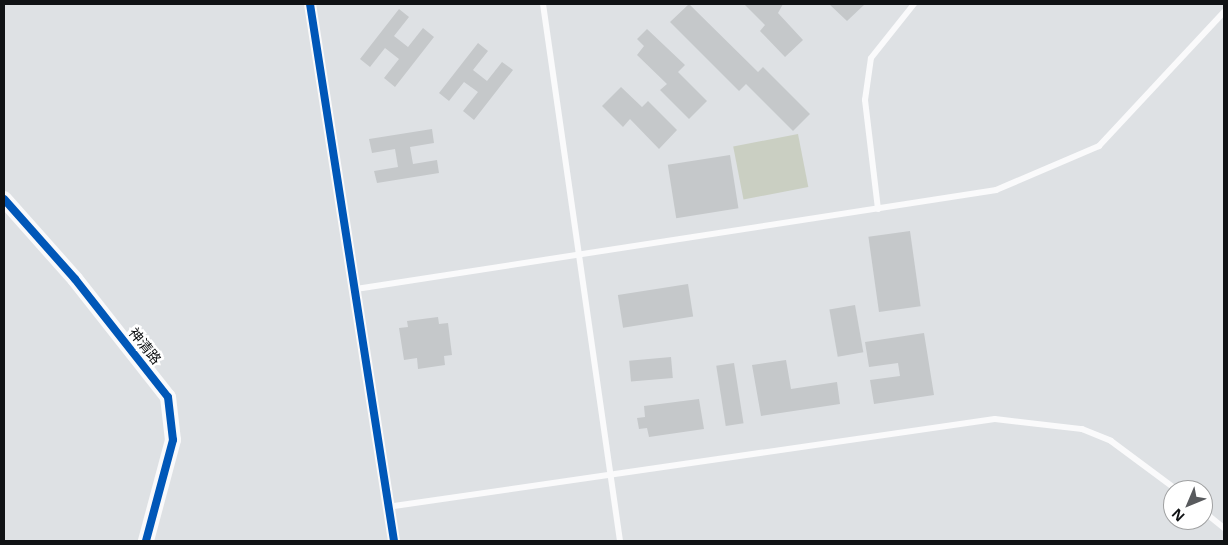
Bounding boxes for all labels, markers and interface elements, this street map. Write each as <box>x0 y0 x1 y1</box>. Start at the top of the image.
street label: 神清路 <box>125 324 165 368</box>
north arrow <box>1163 480 1213 530</box>
text: N <box>1167 505 1188 526</box>

